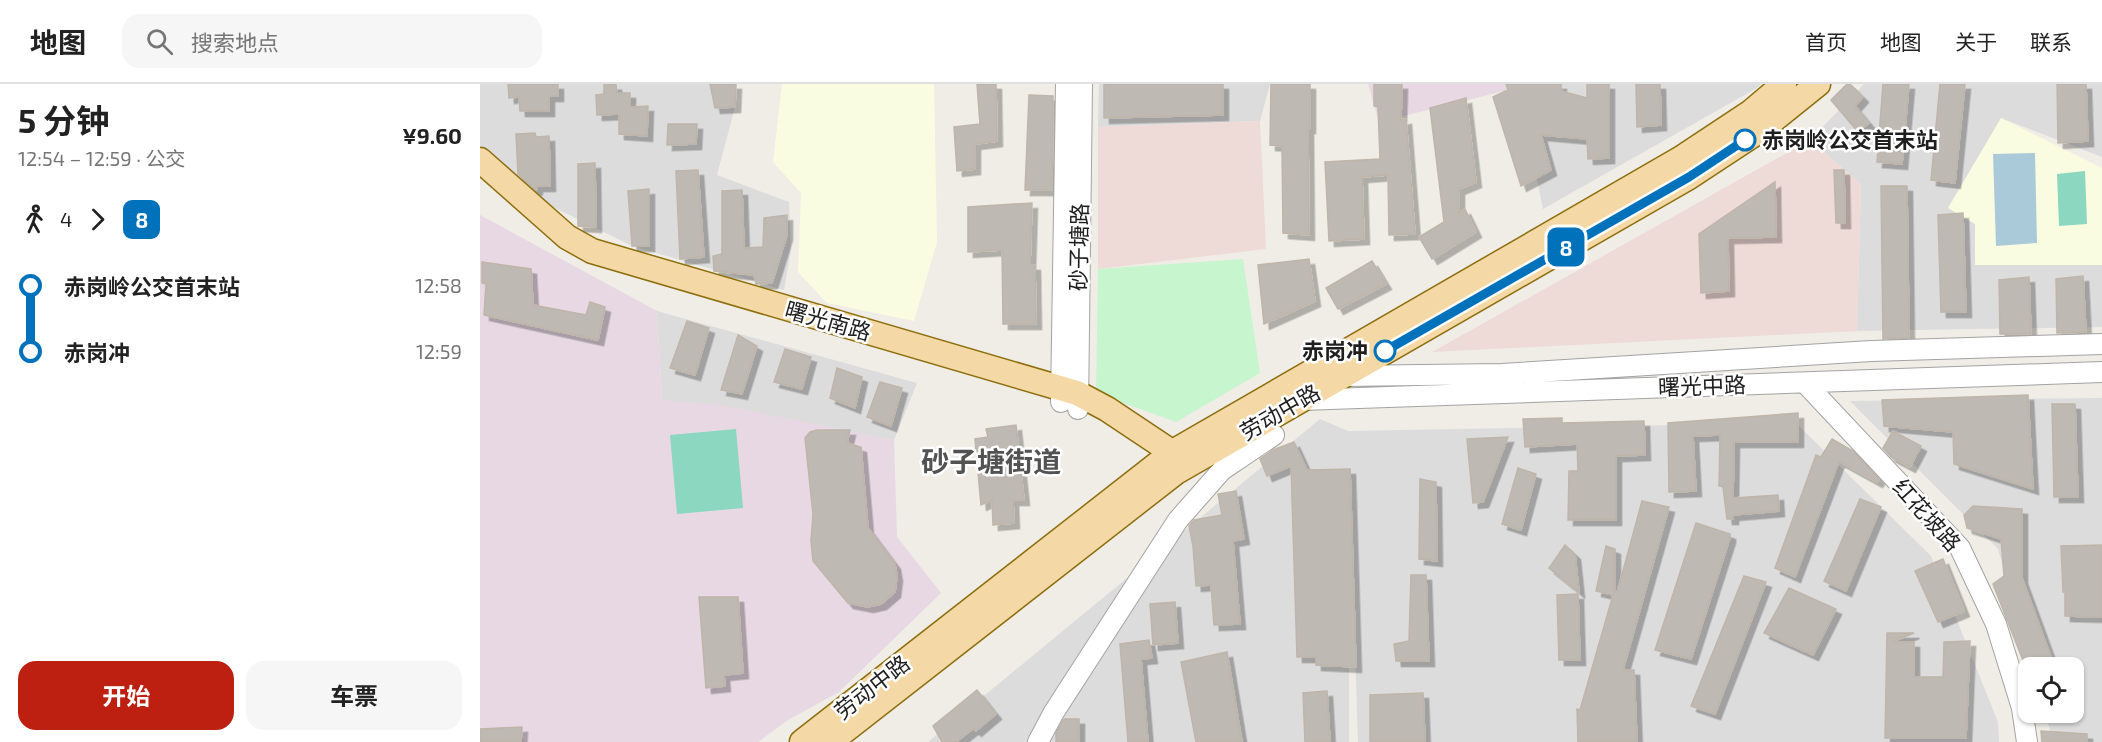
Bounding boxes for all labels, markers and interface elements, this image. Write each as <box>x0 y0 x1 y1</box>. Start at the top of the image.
search box <box>122 14 542 68</box>
text: 地图 <box>30 25 86 59</box>
icon: search <box>143 25 176 58</box>
text: 搜索地点 <box>191 29 279 55</box>
text: 首页 <box>1805 29 1847 54</box>
text: 地图 <box>1880 29 1922 54</box>
text: 关于 <box>1955 29 1997 54</box>
text: 联系 <box>2030 29 2072 54</box>
text: 5 分钟 <box>18 100 109 140</box>
text: ¥9.60 <box>402 122 462 148</box>
place label: 赤岗岭公交首末站 <box>1762 126 1938 152</box>
marker: 赤岗岭公交首末站 <box>1734 129 1756 151</box>
text: 12:54 – 12:59 · 公交 <box>18 146 185 170</box>
icon: walk <box>18 203 51 236</box>
icon: forward <box>81 203 114 236</box>
street label: 砂子塘路 <box>1064 203 1092 291</box>
text: 4 <box>60 207 72 231</box>
text: 8 <box>135 207 148 232</box>
line badge: 8 <box>1546 228 1586 266</box>
text: 8 <box>1559 235 1573 260</box>
text: 赤岗岭公交首末站 <box>64 273 240 299</box>
text: 12:58 <box>415 273 462 297</box>
street label: 曙光南路 <box>782 295 874 345</box>
place label: 赤岗冲 <box>1302 337 1368 363</box>
text: 赤岗冲 <box>64 339 130 365</box>
text: 12:59 <box>416 339 462 363</box>
marker: 赤岗冲 <box>1374 340 1396 362</box>
street label: 曙光中路 <box>1658 370 1746 400</box>
street label: 劳动中路 <box>1235 378 1324 444</box>
district label: 砂子塘街道 <box>921 444 1061 478</box>
street label: 红花坡路 <box>1889 473 1967 556</box>
street label: 劳动中路 <box>829 649 914 724</box>
map controls <box>2018 657 2084 723</box>
button: locate <box>2018 657 2084 723</box>
button: 开始 <box>18 661 234 730</box>
button: 车票 <box>246 661 462 730</box>

